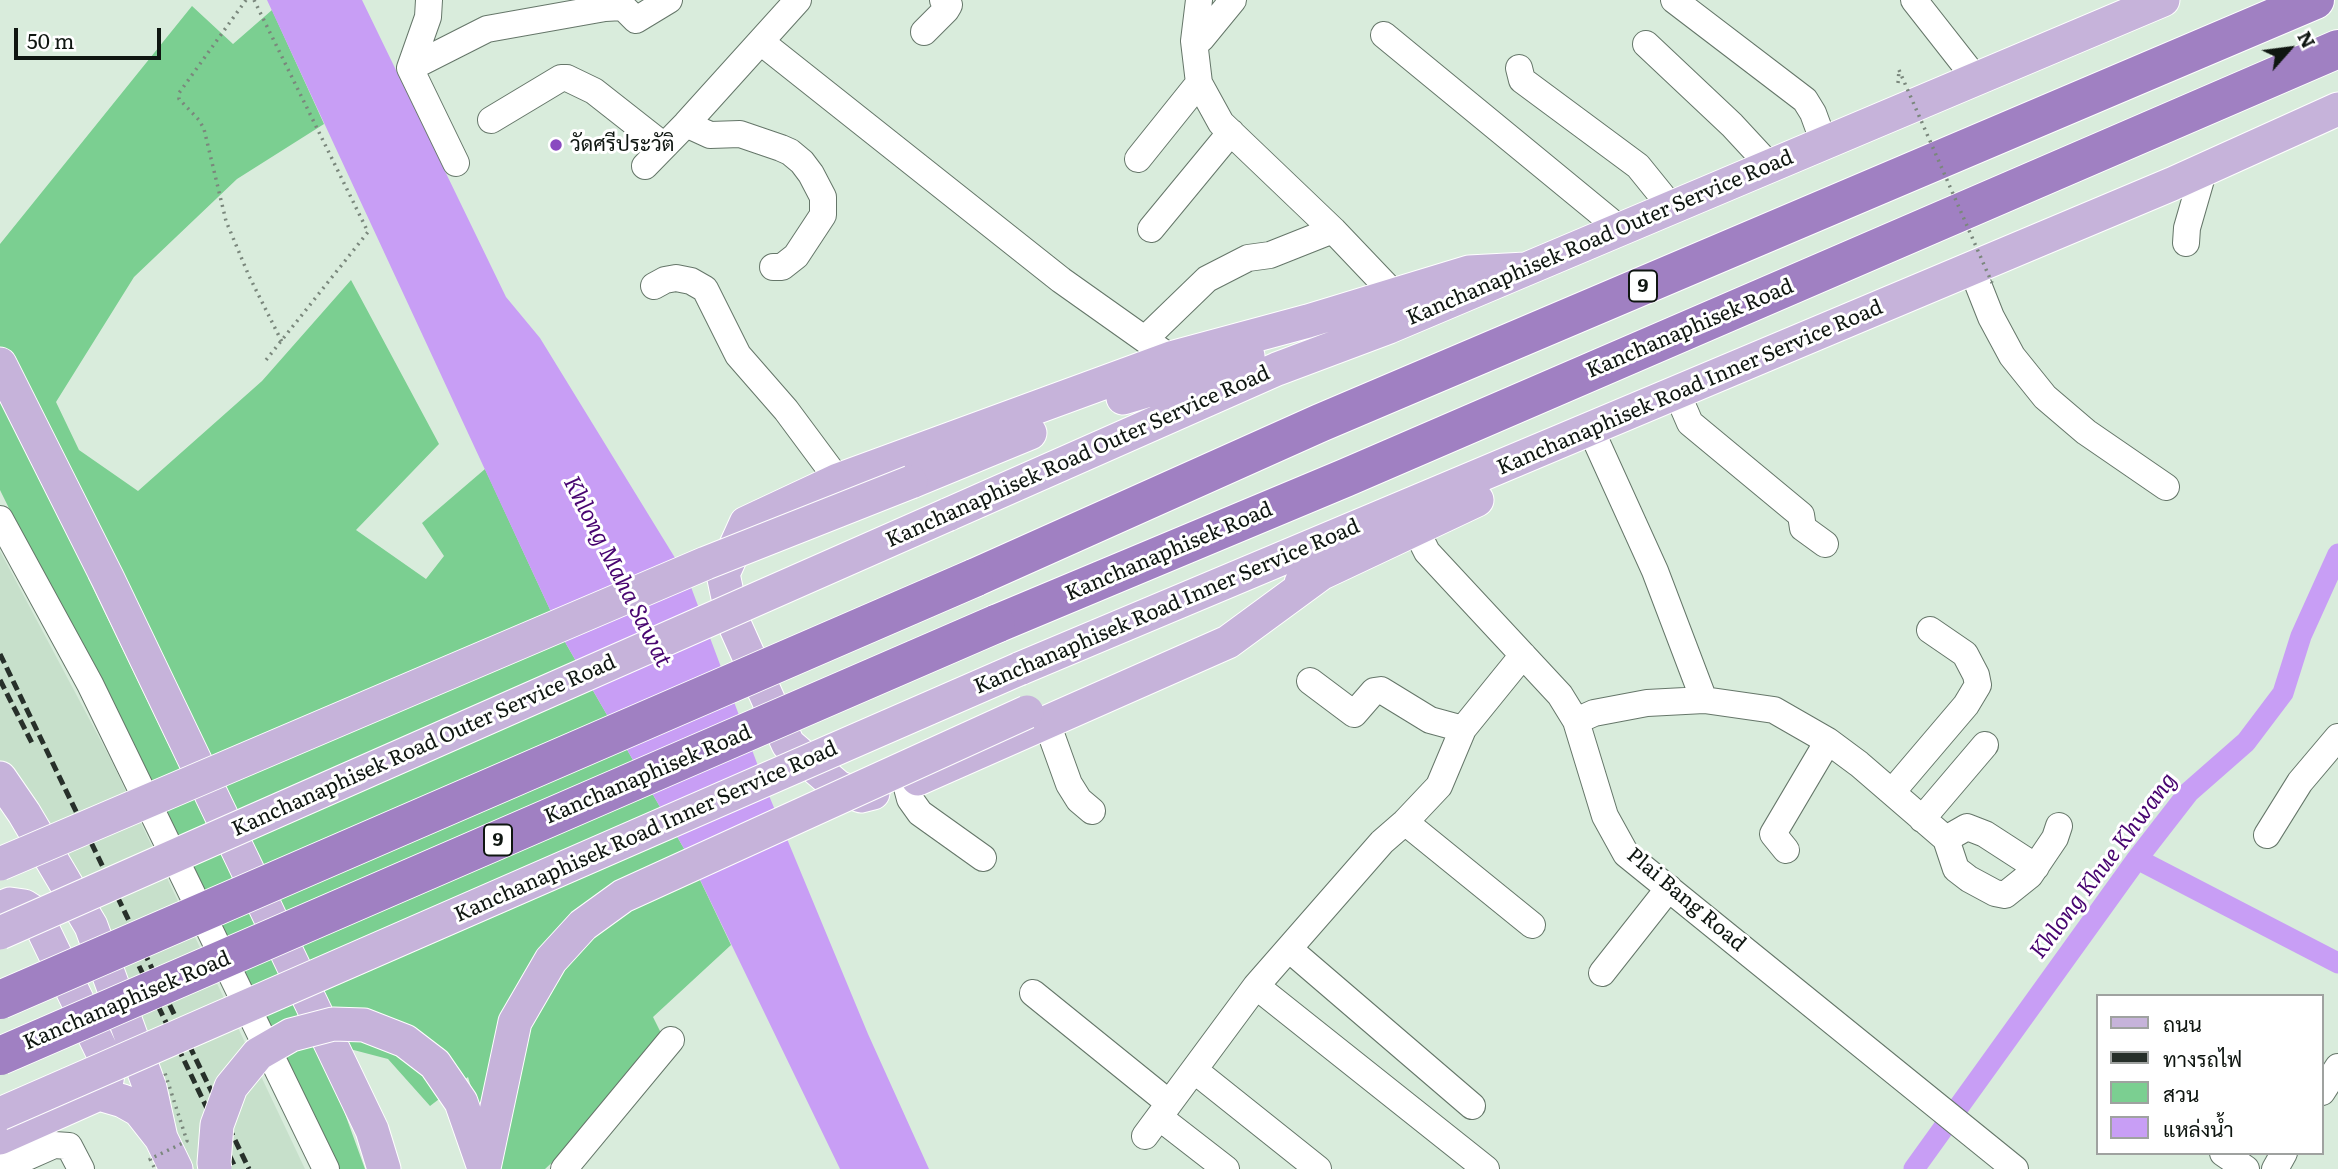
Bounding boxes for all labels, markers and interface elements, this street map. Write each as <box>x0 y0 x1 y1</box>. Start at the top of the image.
scale bar <box>18 14 164 58</box>
north arrow <box>2254 14 2324 84</box>
text: 50 m <box>27 24 74 55</box>
text: N <box>2291 26 2324 53</box>
place label: วัดศรีประวัติ <box>570 132 675 158</box>
marker: วัดศรีประวัติ <box>548 137 564 153</box>
street label: Kanchanaphisek Road Outer Service Road <box>1403 145 1797 331</box>
road number: 9 <box>1629 270 1657 302</box>
street label: Kanchanaphisek Road <box>1583 274 1797 384</box>
street label: Kanchanaphisek Road Inner Service Road <box>1493 295 1887 481</box>
street label: Kanchanaphisek Road Outer Service Road <box>882 361 1274 553</box>
water label: Khlong Maha Sawat <box>557 472 677 672</box>
street label: Kanchanaphisek Road <box>1062 497 1276 607</box>
street label: Kanchanaphisek Road Inner Service Road <box>970 514 1364 700</box>
street label: Kanchanaphisek Road Outer Service Road <box>228 650 620 842</box>
street label: Kanchanaphisek Road <box>541 720 755 830</box>
street label: Kanchanaphisek Road Inner Service Road <box>451 736 841 928</box>
water label: Khlong Khue Khwang <box>2025 767 2183 965</box>
road number: 9 <box>484 824 512 856</box>
street label: Plai Bang Road <box>1621 843 1751 957</box>
street label: Kanchanaphisek Road <box>20 946 234 1056</box>
legend <box>2096 994 2324 1155</box>
text: ถนน <box>2163 1007 2202 1038</box>
text: ทางรถไฟ <box>2163 1042 2242 1073</box>
text: สวน <box>2163 1077 2199 1108</box>
text: แหล่งน้ำ <box>2163 1112 2234 1143</box>

